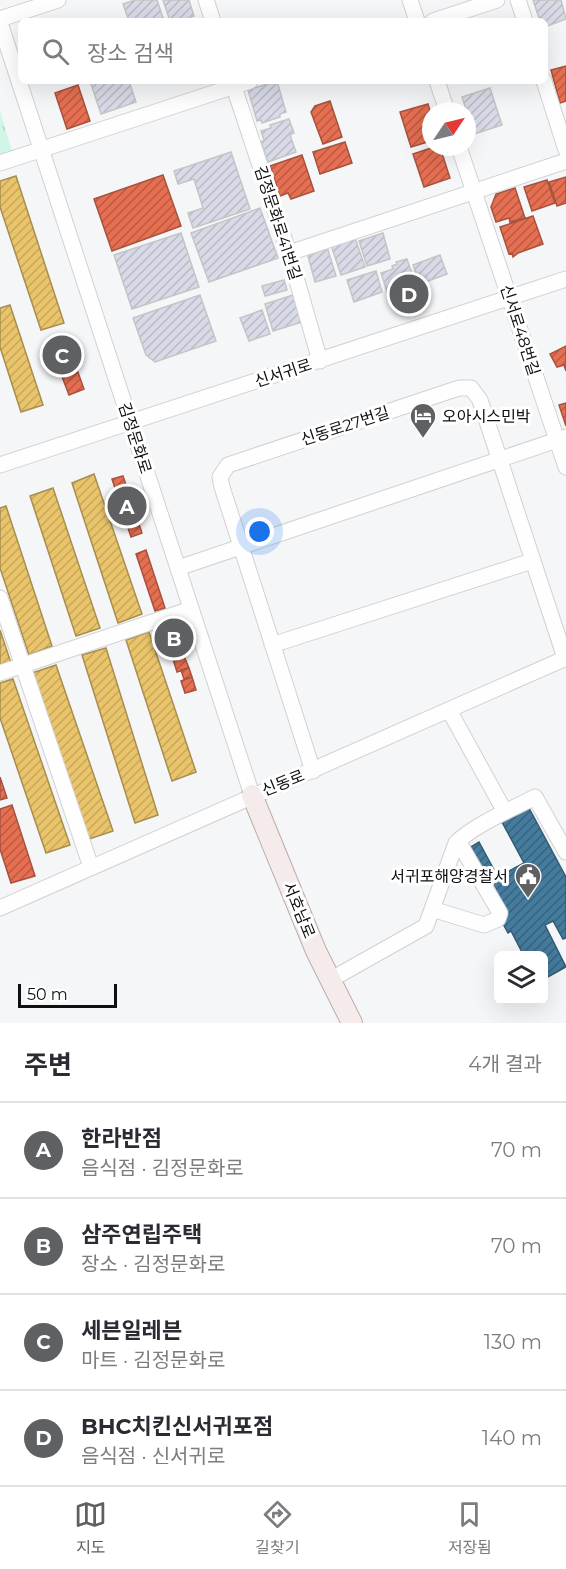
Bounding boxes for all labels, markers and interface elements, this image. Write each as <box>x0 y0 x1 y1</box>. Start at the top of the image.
search box <box>18 18 548 84</box>
icon: search <box>39 35 72 68</box>
text: 장소 검색 <box>87 40 174 67</box>
north arrow <box>422 102 476 156</box>
street label: 김정문화로41번길 <box>251 163 305 283</box>
pin: D <box>390 272 428 316</box>
street label: 신서로48번길 <box>496 282 544 378</box>
pin: C <box>42 332 82 378</box>
street label: 신서귀로 <box>252 355 314 391</box>
street label: 김정문화로 <box>115 400 155 476</box>
hotel icon: 오아시스민박 <box>408 401 438 439</box>
street label: 신동로27번길 <box>298 403 392 449</box>
place label: 오아시스민박 <box>442 407 531 426</box>
pin: A <box>108 484 146 528</box>
your location <box>245 517 274 546</box>
pin: B <box>154 616 194 660</box>
street label: 신동로 <box>259 766 307 800</box>
public building icon: 서귀포해양경찰서 <box>513 861 543 899</box>
place label: 서귀포해양경찰서 <box>390 867 508 886</box>
street label: 서호남로 <box>279 879 319 941</box>
map controls <box>494 951 548 1005</box>
button: layers <box>494 951 548 1005</box>
scale bar <box>18 981 117 1008</box>
text: 50 m <box>27 985 68 1004</box>
text: 주변 <box>24 1049 72 1081</box>
text: 4개 결과 <box>468 1052 542 1076</box>
text: 한라반점 <box>81 1125 162 1152</box>
text: A <box>36 1138 51 1162</box>
text: 70 m <box>491 1138 542 1162</box>
text: 음식점 · 김정문화로 <box>81 1156 244 1180</box>
text: 삼주연립주택 <box>81 1221 202 1248</box>
text: B <box>36 1234 51 1258</box>
text: 70 m <box>491 1234 542 1258</box>
text: 장소 · 김정문화로 <box>81 1252 225 1276</box>
text: 세븐일레븐 <box>81 1317 182 1344</box>
text: C <box>36 1330 51 1354</box>
text: 130 m <box>484 1330 542 1354</box>
text: 마트 · 김정문화로 <box>81 1348 225 1372</box>
text: BHC치킨신서귀포점 <box>81 1413 273 1440</box>
text: D <box>35 1426 52 1450</box>
text: 140 m <box>482 1426 542 1450</box>
text: 음식점 · 신서귀로 <box>81 1444 225 1468</box>
tab: 지도 <box>74 1498 107 1558</box>
tab: 길찾기 <box>255 1498 300 1558</box>
tab: 저장됨 <box>448 1498 492 1558</box>

